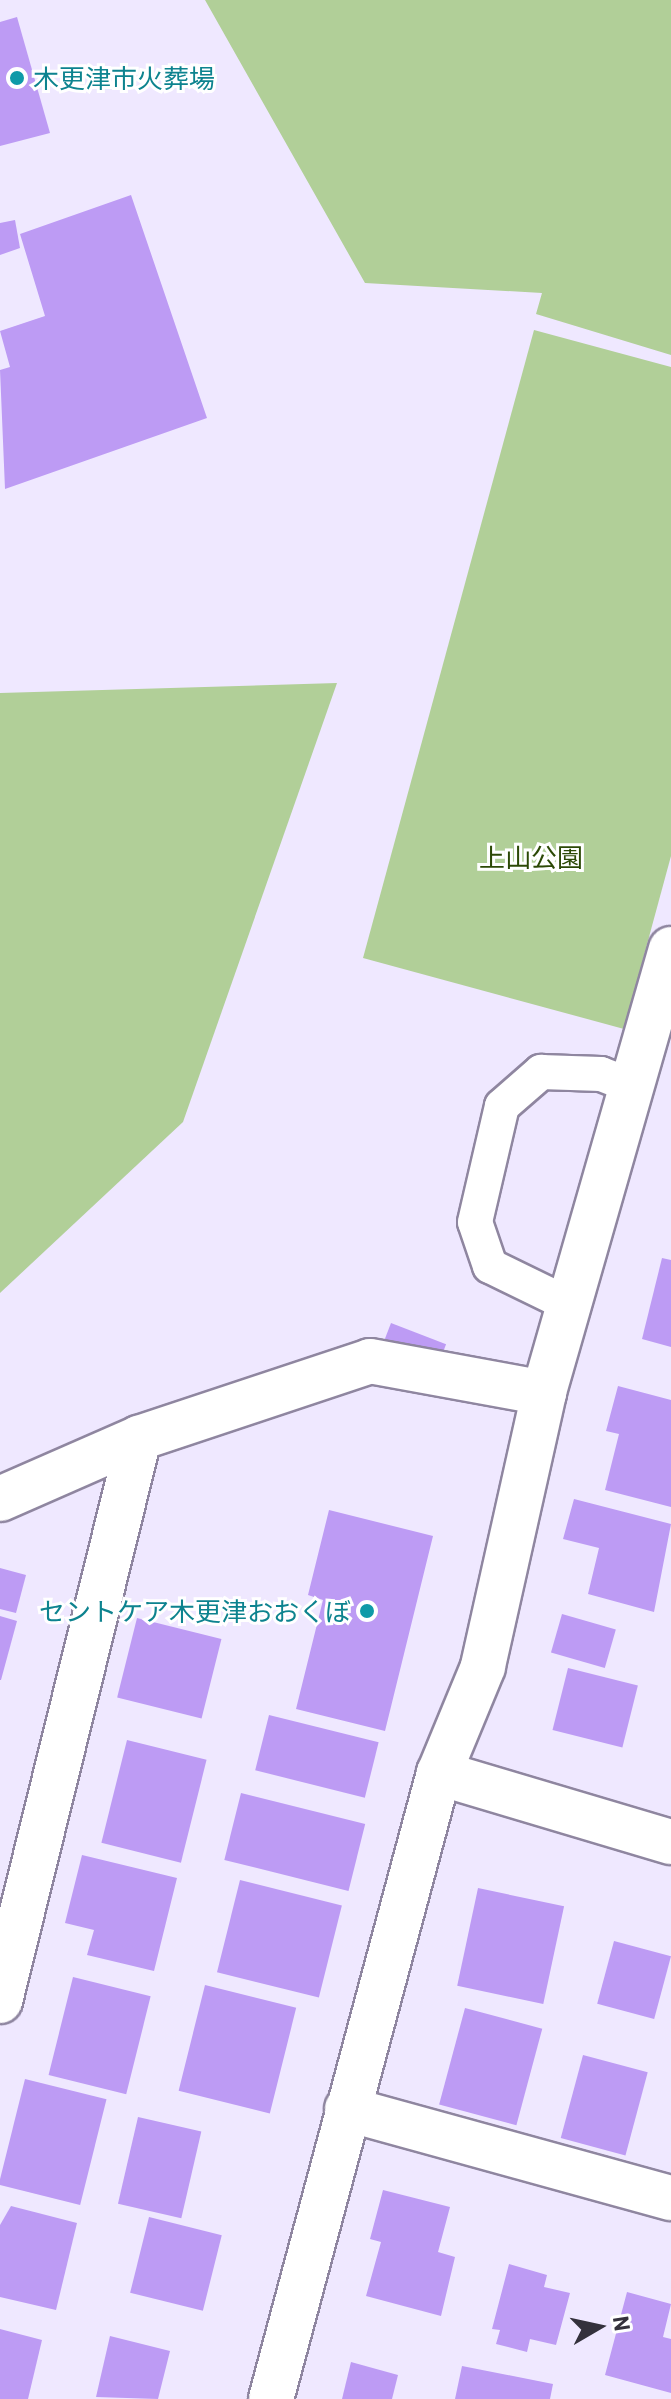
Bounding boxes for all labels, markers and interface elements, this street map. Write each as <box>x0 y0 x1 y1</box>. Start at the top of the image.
place label: 木更津市火葬場 <box>33 62 215 94</box>
marker: 木更津市火葬場 <box>8 69 26 87</box>
park label: 上山公園 <box>479 841 583 873</box>
place label: セントケア木更津おおくぼ <box>39 1595 351 1627</box>
marker: セントケア木更津おおくぼ <box>358 1602 376 1620</box>
north arrow <box>559 2287 639 2367</box>
text: N <box>609 2314 637 2333</box>

